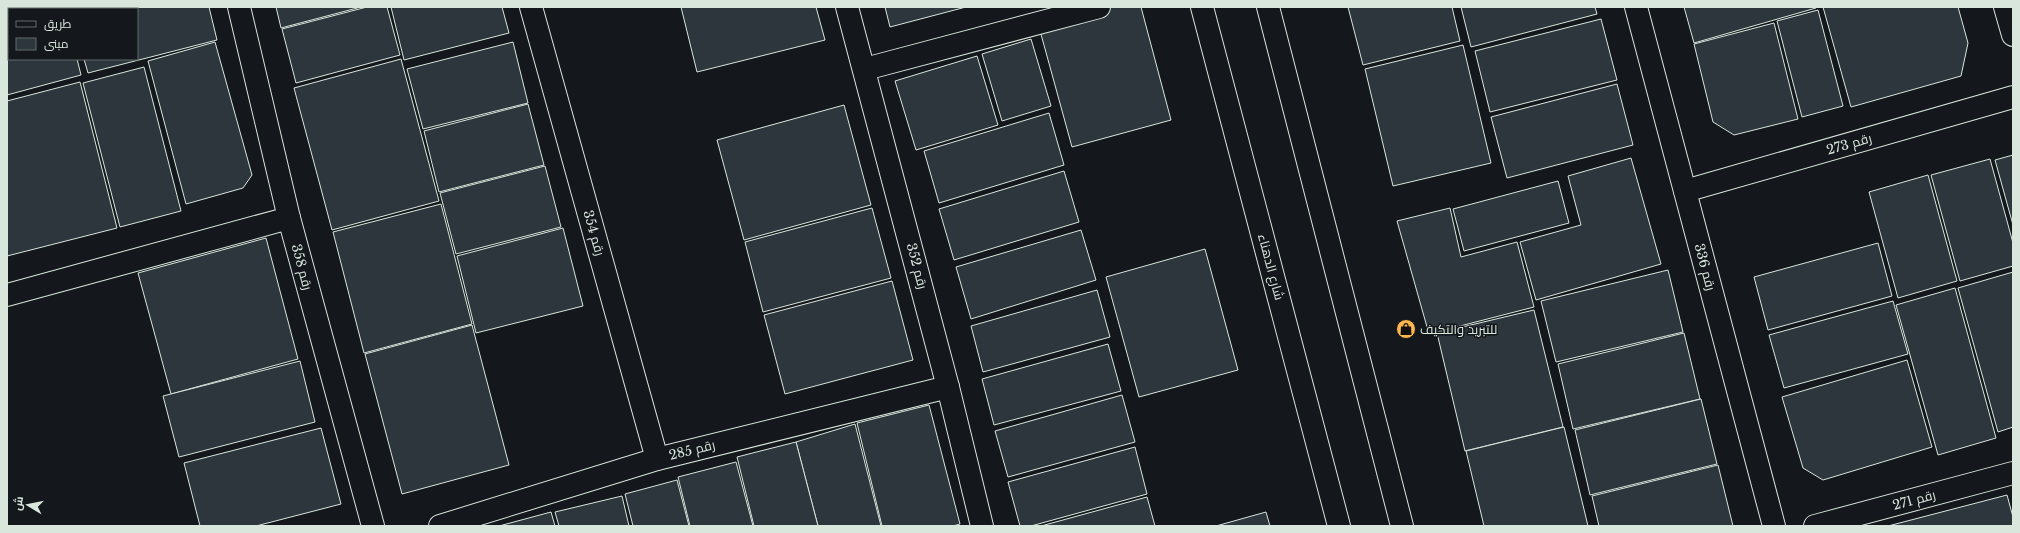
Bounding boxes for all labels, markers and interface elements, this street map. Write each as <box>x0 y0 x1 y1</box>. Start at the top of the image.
legend <box>8 8 138 60</box>
text: طريق <box>44 16 72 31</box>
text: مبنى <box>44 36 69 51</box>
street label: رقم 273 <box>1824 129 1874 159</box>
street label: رقم 354 <box>578 208 609 258</box>
street label: شارع الدهناء <box>1254 232 1288 302</box>
street label: رقم 352 <box>902 241 931 291</box>
street label: رقم 358 <box>287 242 316 292</box>
street label: رقم 336 <box>1690 242 1719 293</box>
shop icon: للتبرید والتکیف <box>1395 318 1417 340</box>
place label: للتبرید والتکیف <box>1420 321 1497 338</box>
street label: رقم 285 <box>667 436 717 465</box>
north arrow <box>8 485 48 525</box>
street label: رقم 271 <box>1891 486 1938 515</box>
text: ش <box>10 495 26 511</box>

